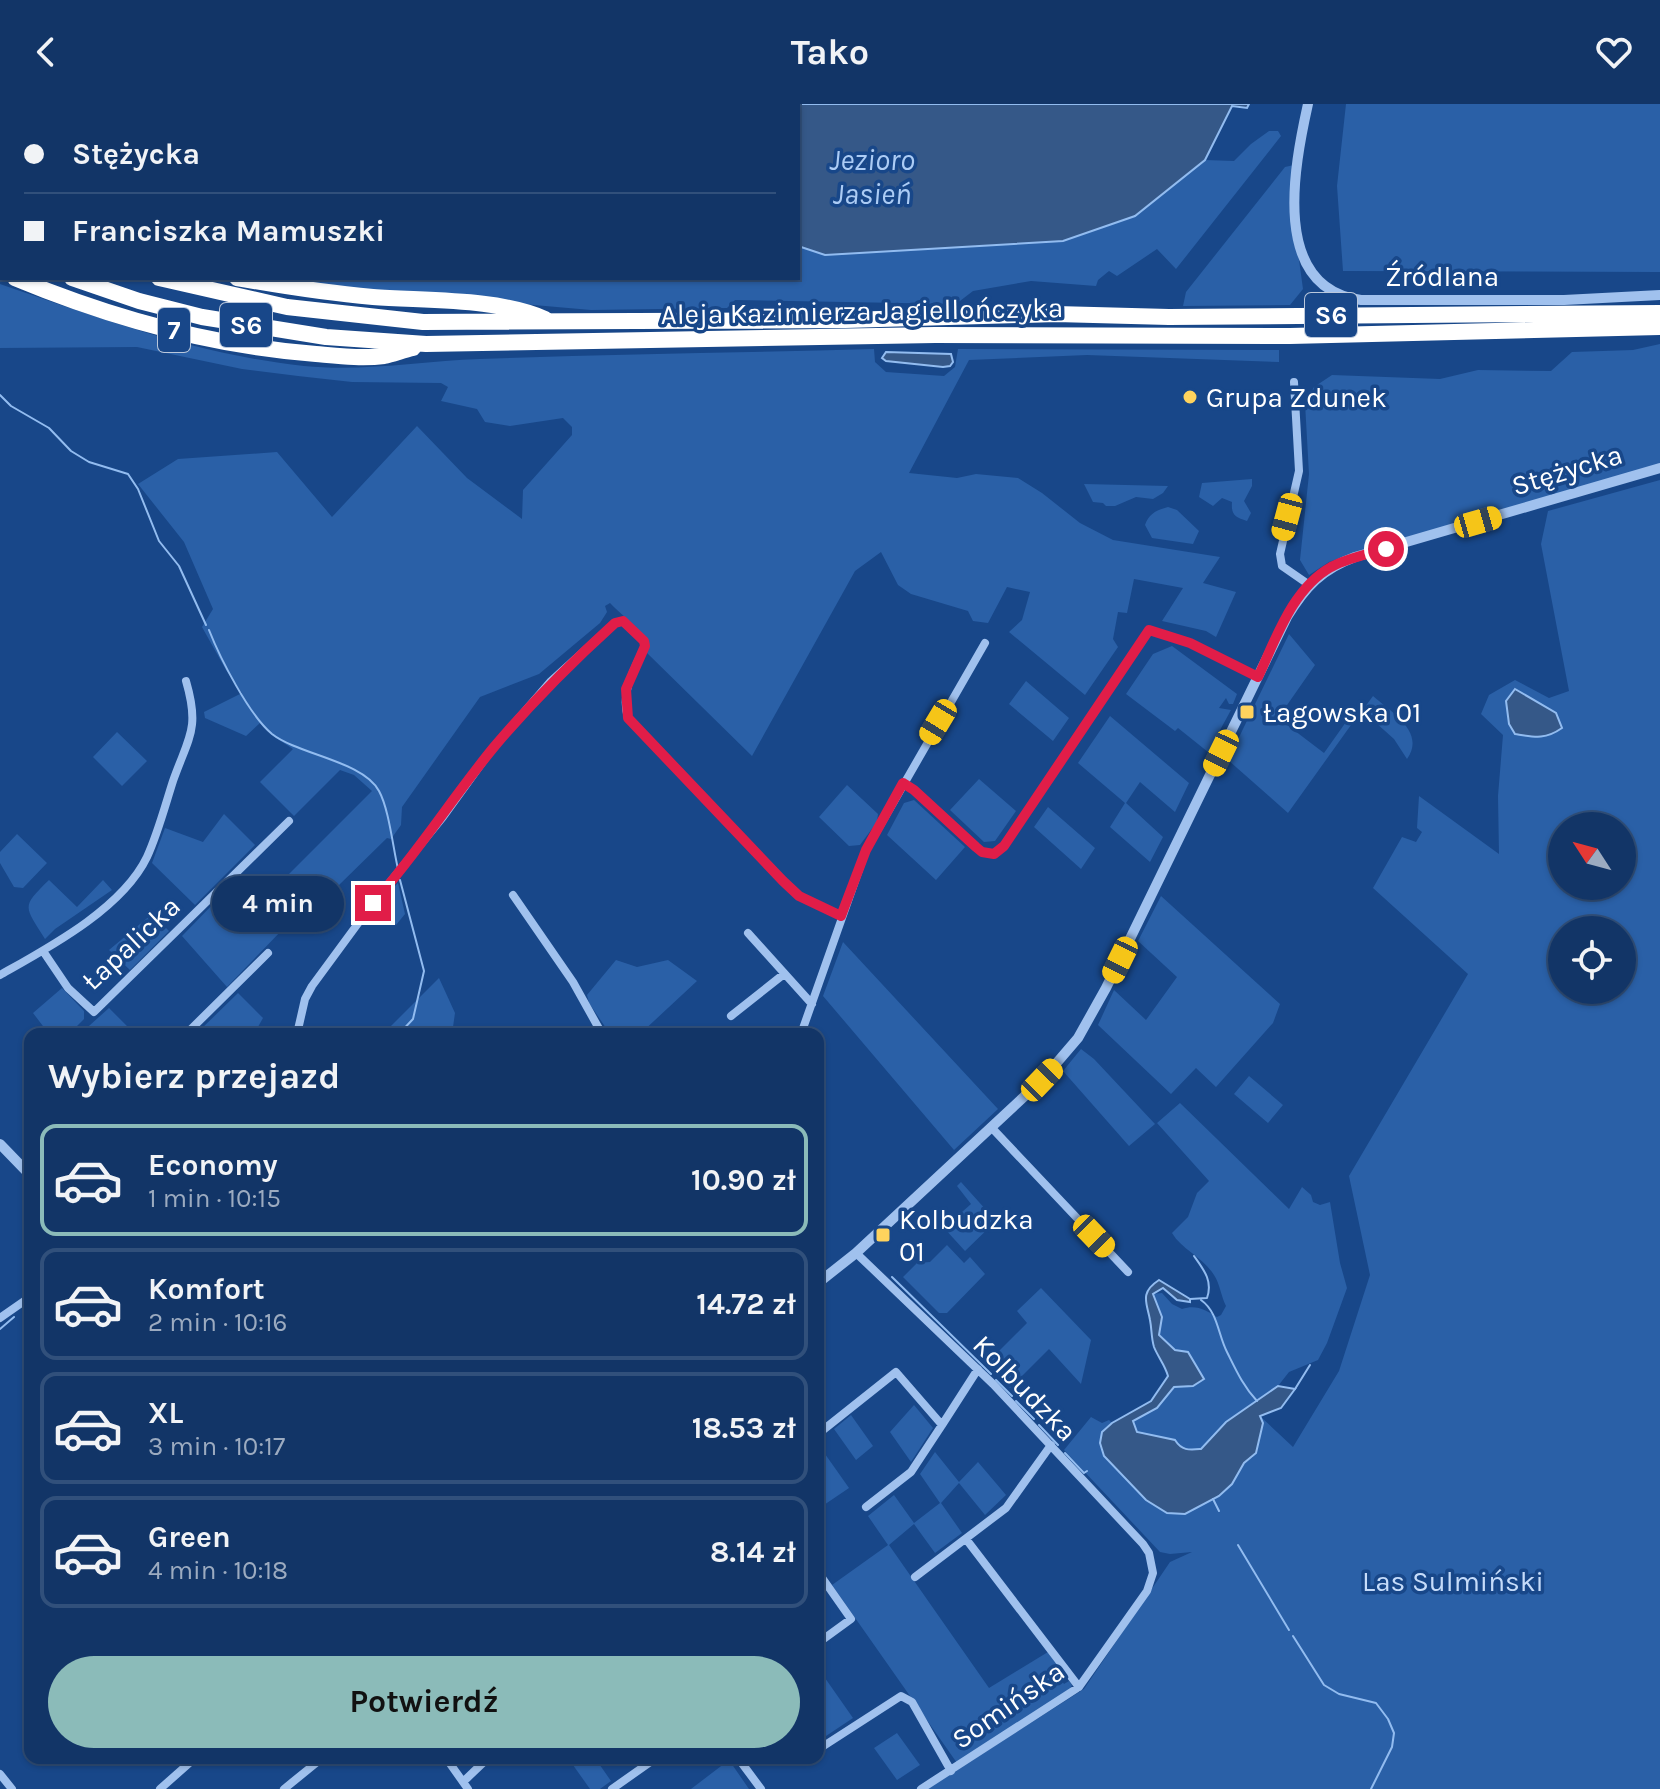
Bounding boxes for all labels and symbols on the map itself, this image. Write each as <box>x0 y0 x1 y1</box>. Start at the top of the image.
water label: Jezioro Jasień <box>829 142 915 212</box>
street label: Źródlana <box>1385 259 1499 293</box>
street label: Aleja Kazimierza Jagiellończyka <box>660 291 1064 331</box>
road number: S6 <box>1305 293 1357 337</box>
road number: S6 <box>220 303 272 347</box>
road number: 7 <box>158 308 190 352</box>
place label: Grupa Zdunek <box>1206 381 1387 414</box>
marker: Grupa Zdunek <box>1181 388 1199 406</box>
street label: Stężycka <box>1508 438 1626 502</box>
car <box>1269 491 1305 543</box>
car <box>1452 504 1504 540</box>
route start <box>1368 531 1404 567</box>
car <box>915 695 961 749</box>
place label: Łagowska 01 <box>1263 696 1421 729</box>
marker: Łagowska 01 <box>1238 703 1256 721</box>
car <box>1200 726 1242 780</box>
north arrow <box>1548 812 1636 900</box>
callout: 4 min <box>213 875 345 931</box>
route end <box>355 885 391 921</box>
street label: Łapalicka <box>75 889 187 997</box>
car <box>1099 933 1141 987</box>
car <box>1017 1054 1067 1106</box>
place label: Kolbudzka 01 <box>899 1203 1034 1268</box>
car <box>1069 1210 1119 1262</box>
marker: Kolbudzka 01 <box>874 1226 892 1244</box>
street label: Kolbudzka <box>966 1328 1084 1448</box>
park label: Las Sulmiński <box>1362 1565 1544 1598</box>
street label: Somińska <box>945 1654 1071 1756</box>

